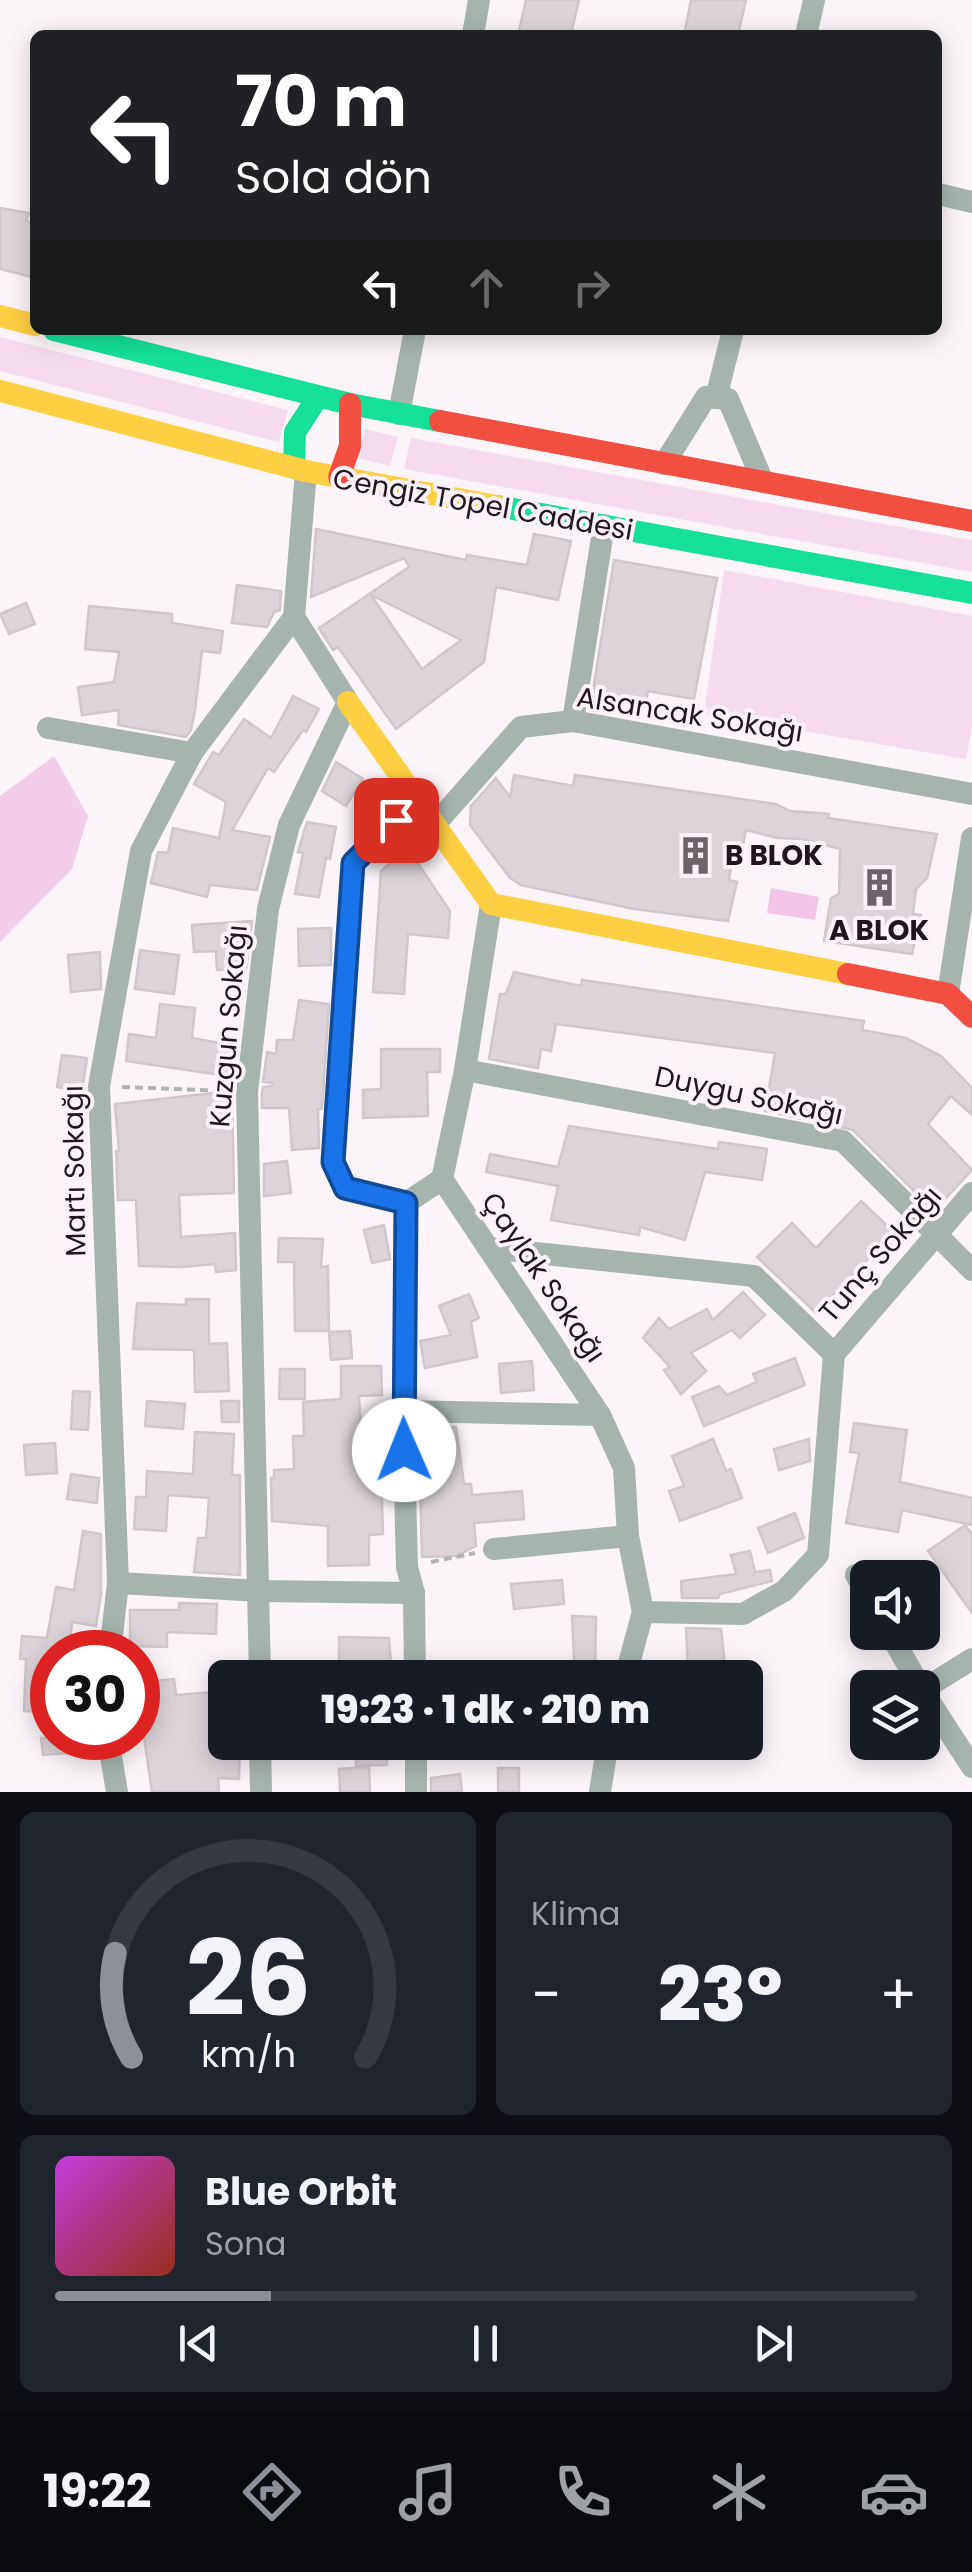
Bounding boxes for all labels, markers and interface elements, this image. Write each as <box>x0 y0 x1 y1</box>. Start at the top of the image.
text: 70 m <box>235 52 407 151</box>
icon: left <box>70 70 200 200</box>
text: Sola dön <box>235 146 432 209</box>
icon: left <box>354 260 409 315</box>
icon: ahead <box>459 260 514 315</box>
icon: right <box>564 260 619 315</box>
street label: Cengiz Topel Caddesi <box>330 459 636 550</box>
street label: Alsancak Sokağı <box>574 677 806 752</box>
pin <box>354 778 439 863</box>
icon: arrive <box>369 793 424 848</box>
building icon: B BLOK <box>674 834 716 876</box>
place label: B BLOK <box>725 836 823 875</box>
building icon: A BLOK <box>858 867 900 909</box>
place label: A BLOK <box>829 911 929 950</box>
street label: Kuzgun Sokağı <box>200 923 257 1129</box>
street label: Duygu Sokağı <box>651 1057 847 1134</box>
street label: Martı Sokağı <box>54 1085 95 1257</box>
street label: Tunç Sokağı <box>810 1178 951 1331</box>
street label: Çaylak Sokağı <box>472 1184 615 1370</box>
position arrow <box>352 1398 456 1502</box>
map controls <box>850 1560 940 1760</box>
button: sound <box>850 1560 940 1650</box>
speed limit sign: 30 <box>30 1630 160 1760</box>
button: layers <box>850 1670 940 1760</box>
text: 19:23 · 1 dk · 210 m <box>321 1683 650 1736</box>
text: Klima <box>531 1891 621 1936</box>
text: 26 <box>185 1906 311 2051</box>
text: 23° <box>658 1942 783 2047</box>
text: − <box>531 1956 561 2033</box>
text: + <box>879 1956 917 2033</box>
text: km/h <box>200 2029 296 2080</box>
text: Blue Orbit <box>205 2165 397 2218</box>
text: Sona <box>205 2221 286 2266</box>
icon: previous <box>171 2316 226 2371</box>
icon: pause <box>458 2316 513 2371</box>
icon: next <box>746 2316 801 2371</box>
icon: directions <box>237 2457 307 2527</box>
icon: music <box>393 2457 463 2527</box>
icon: phone <box>548 2457 618 2527</box>
icon: climate <box>704 2457 774 2527</box>
icon: car <box>859 2457 929 2527</box>
text: 19:22 <box>43 2460 152 2523</box>

